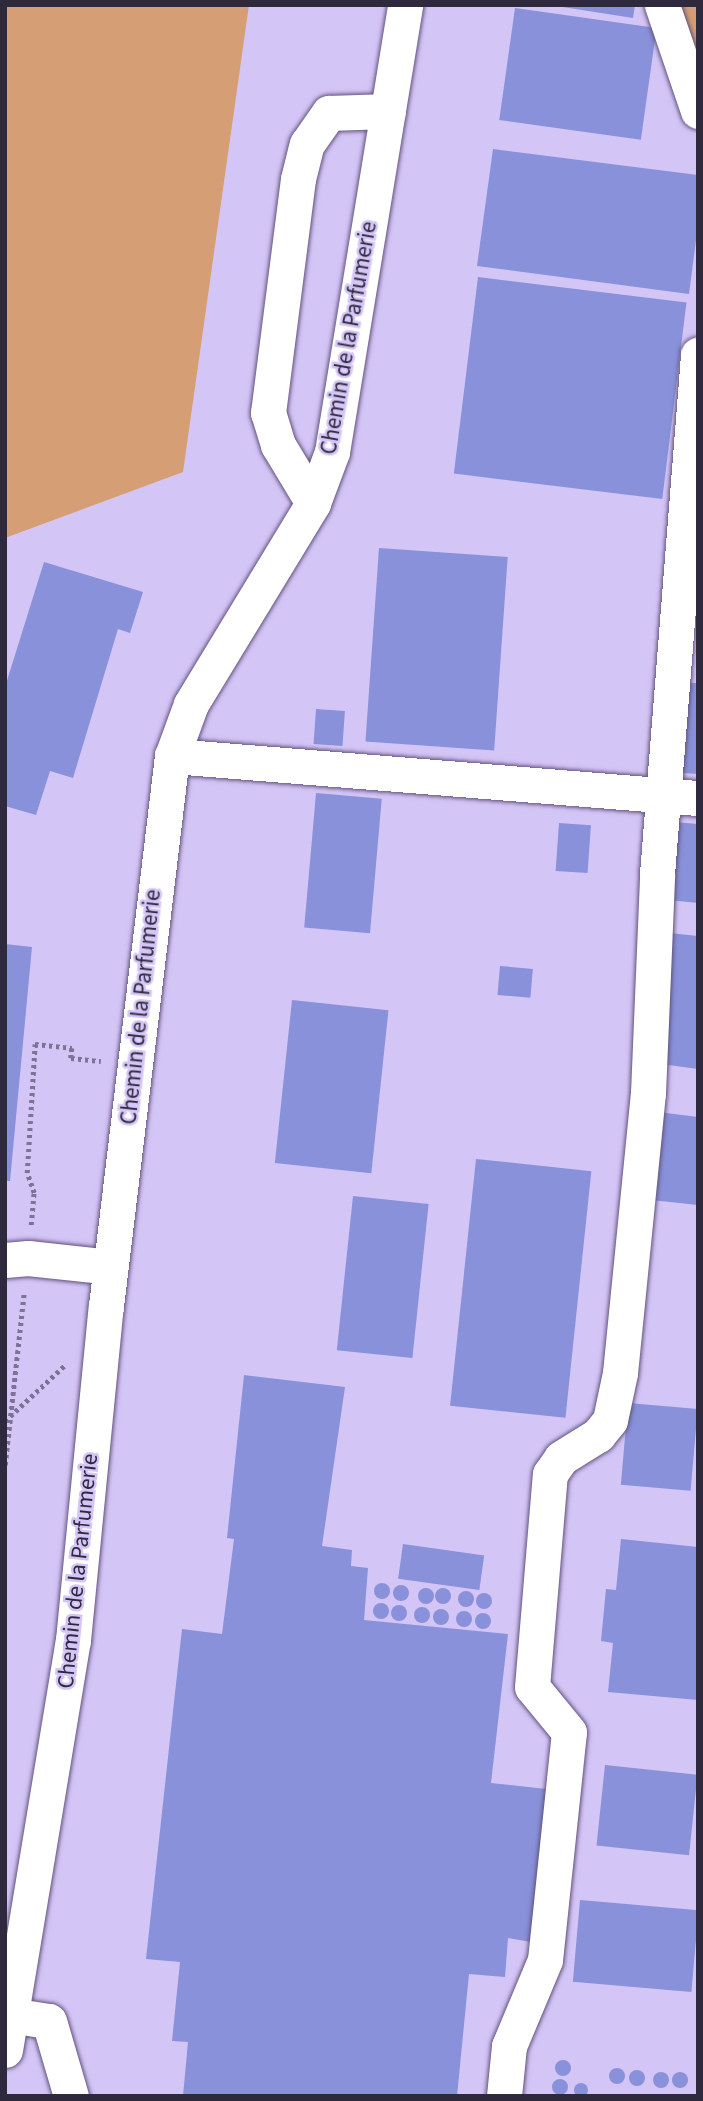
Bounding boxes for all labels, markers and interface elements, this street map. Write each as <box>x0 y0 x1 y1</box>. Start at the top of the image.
street label: Chemin de la Parfumerie <box>315 219 383 457</box>
street label: Chemin de la Parfumerie <box>115 888 167 1126</box>
street label: Chemin de la Parfumerie <box>52 1452 104 1690</box>

